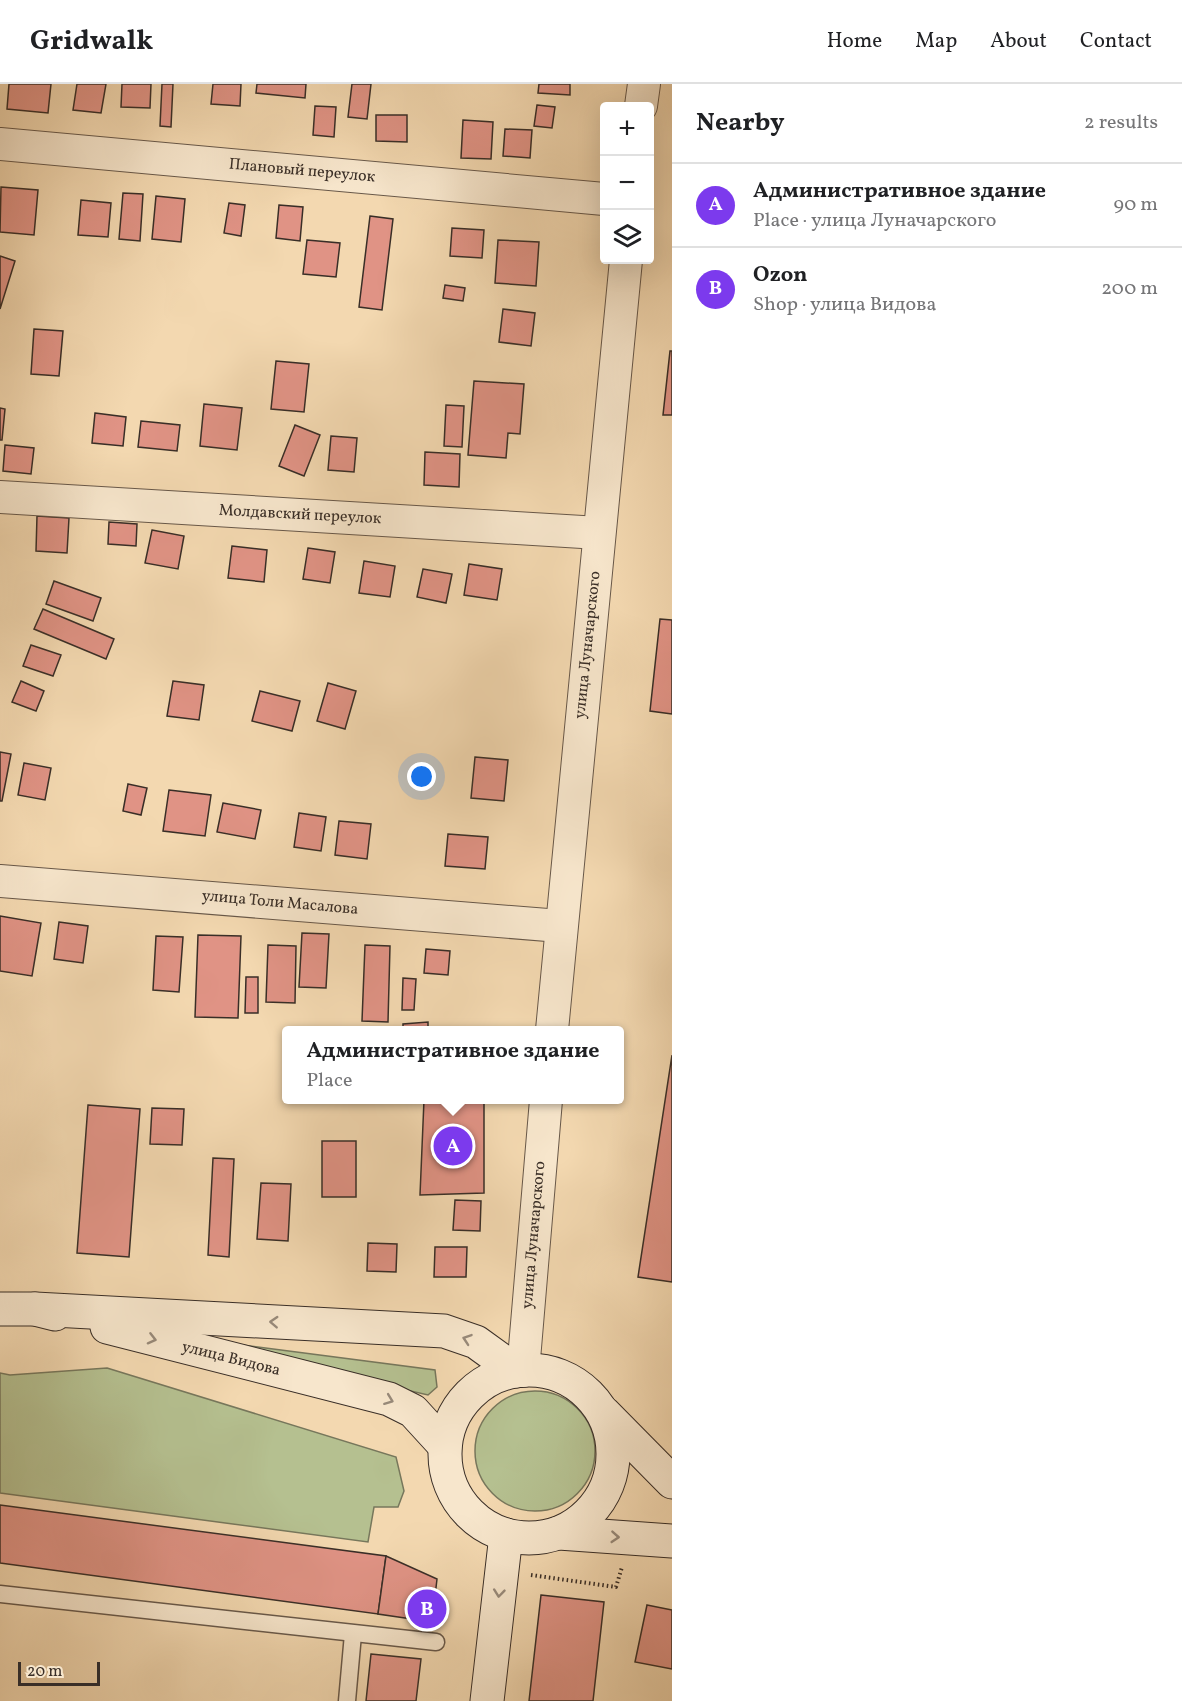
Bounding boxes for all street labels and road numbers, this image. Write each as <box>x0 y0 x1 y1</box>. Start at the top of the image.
street label: Плановый переулок <box>228 154 376 188</box>
street label: Молдавский переулок <box>218 500 382 530</box>
street label: улица Луначарского <box>569 570 607 720</box>
street label: улица Толи Масалова <box>201 885 359 921</box>
street label: улица Луначарского <box>517 1160 551 1310</box>
street label: улица Видова <box>179 1336 283 1382</box>

